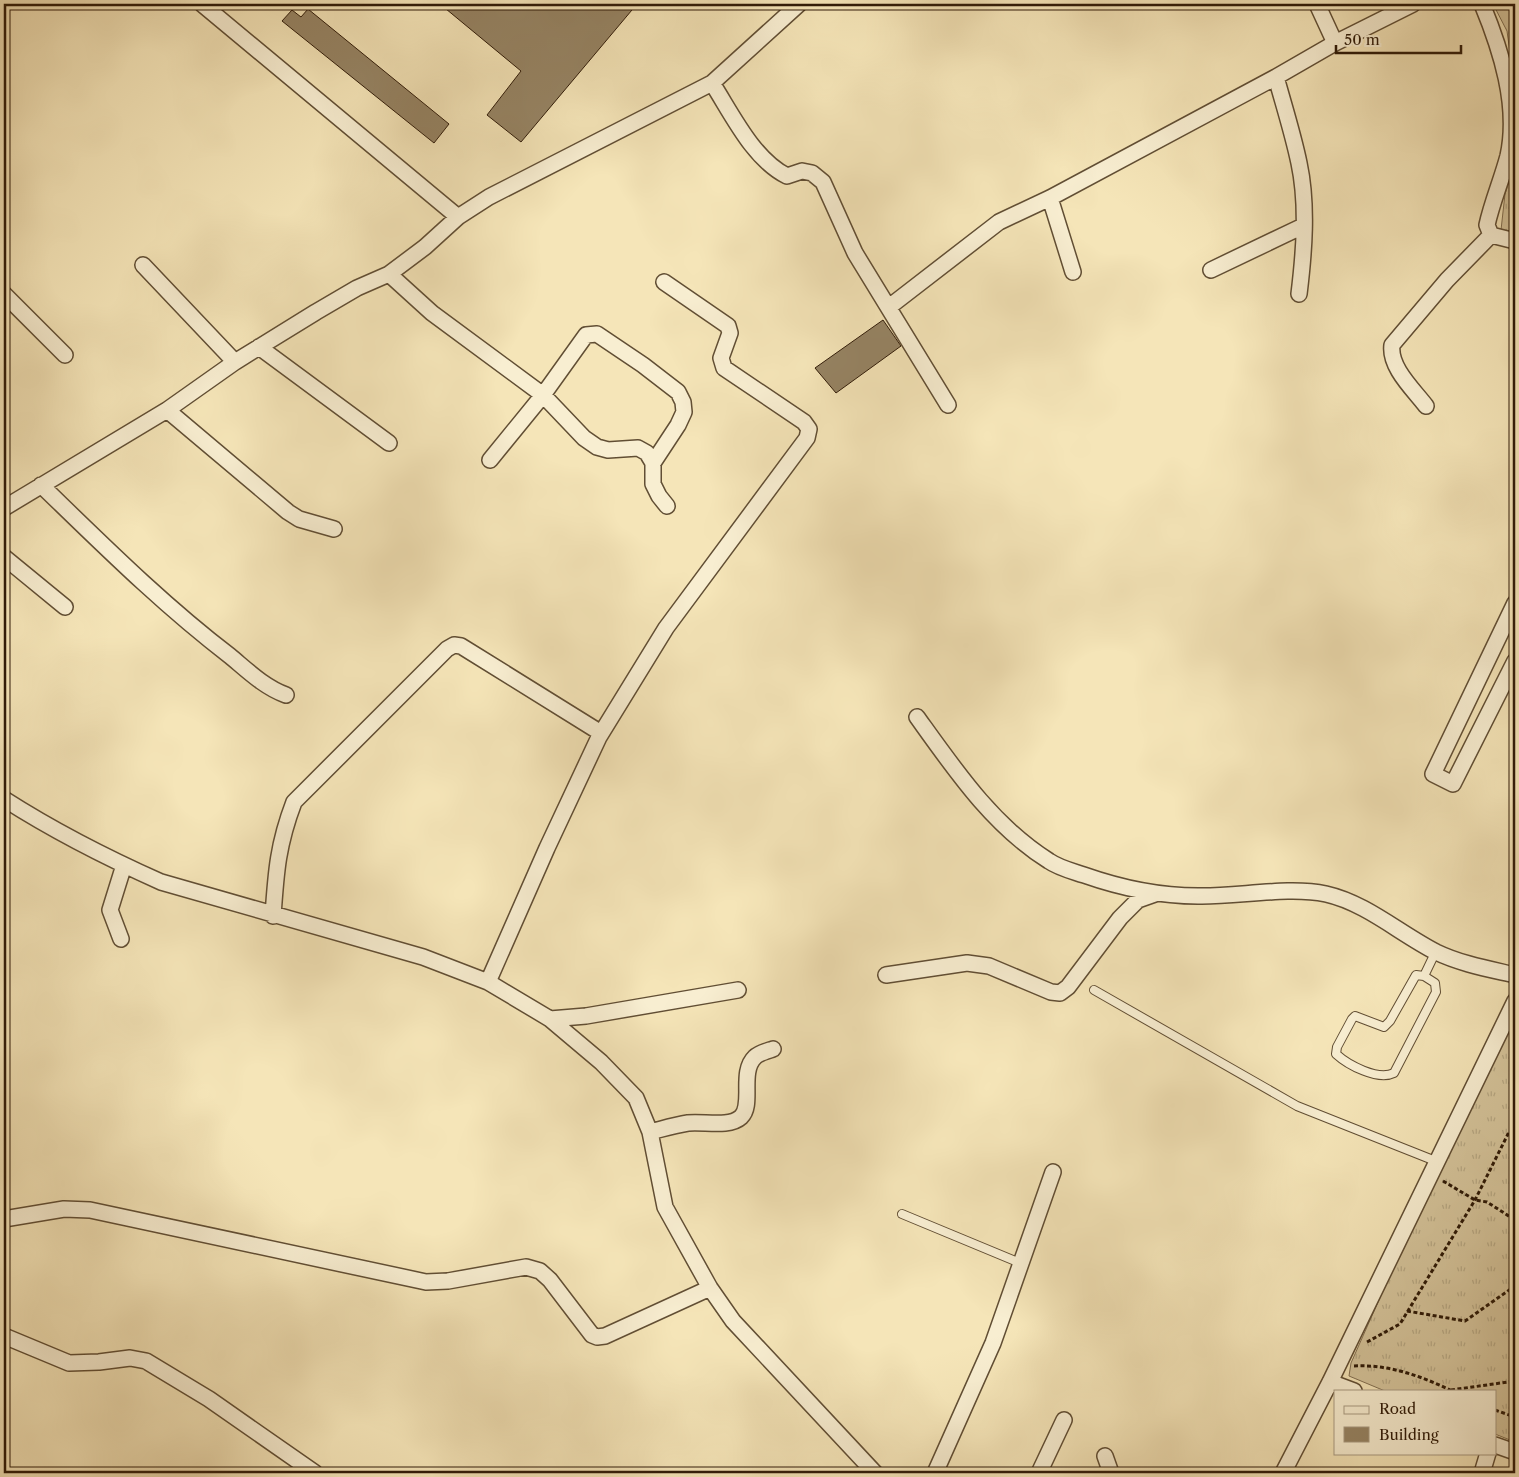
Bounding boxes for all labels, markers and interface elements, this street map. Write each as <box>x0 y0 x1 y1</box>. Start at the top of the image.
scale bar <box>1336 22 1462 54</box>
text: 50 m <box>1344 30 1380 49</box>
legend <box>1334 1390 1496 1454</box>
text: Road <box>1379 1399 1416 1418</box>
text: Building <box>1379 1425 1439 1444</box>

